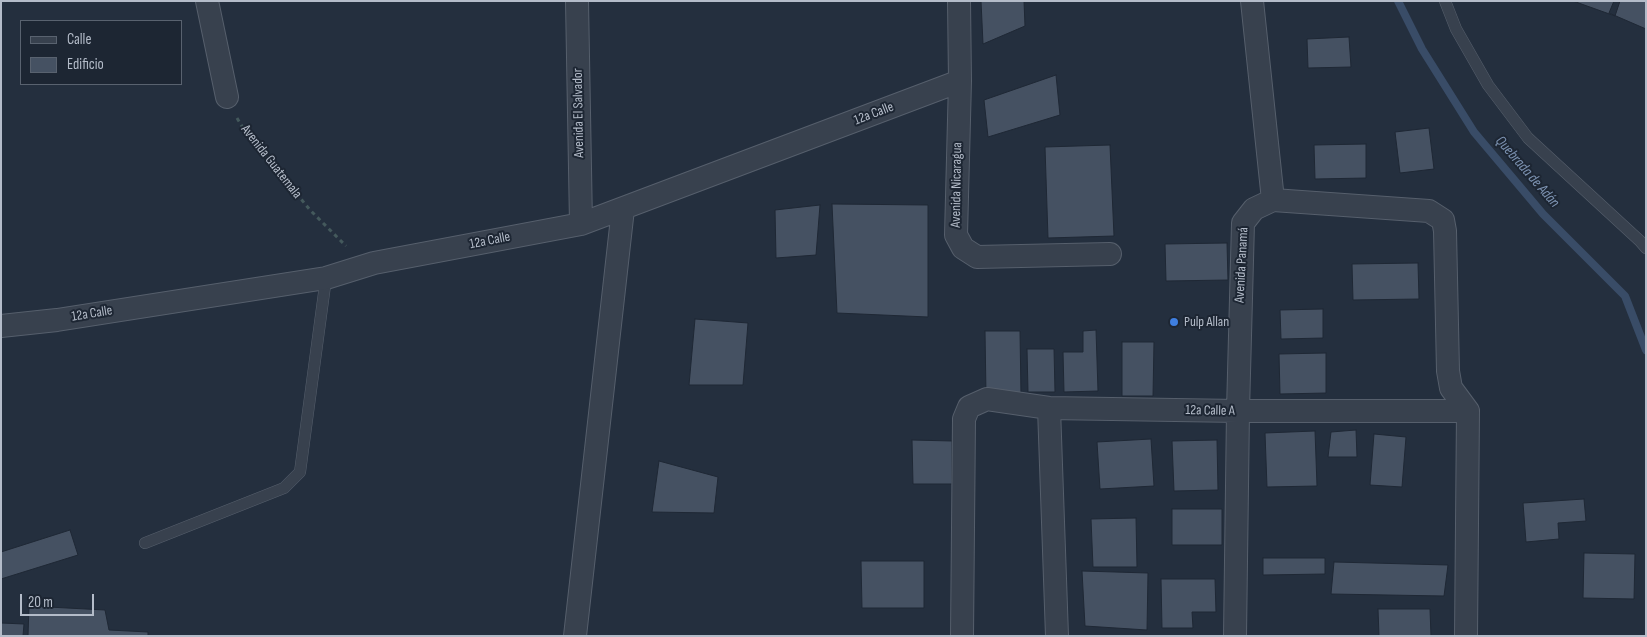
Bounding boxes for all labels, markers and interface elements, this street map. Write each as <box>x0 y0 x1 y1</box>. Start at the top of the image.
legend <box>20 20 182 85</box>
text: Calle <box>67 30 91 49</box>
text: Edificio <box>67 55 104 74</box>
street label: Avenida El Salvador <box>570 68 588 158</box>
street label: 12a Calle <box>852 99 896 129</box>
street label: Avenida Guatemala <box>237 122 305 202</box>
water label: Quebrada de Adán <box>1491 133 1563 211</box>
street label: Avenida Nicaragua <box>948 142 966 228</box>
street label: Avenida Panamá <box>1232 227 1252 303</box>
street label: 12a Calle <box>468 229 512 253</box>
street label: 12a Calle <box>70 302 114 326</box>
place label: Pulp Allan <box>1184 314 1229 330</box>
marker: Pulp Allan <box>1168 316 1180 328</box>
street label: 12a Calle A <box>1185 402 1235 420</box>
scale bar <box>22 584 96 616</box>
text: 20 m <box>28 593 53 612</box>

